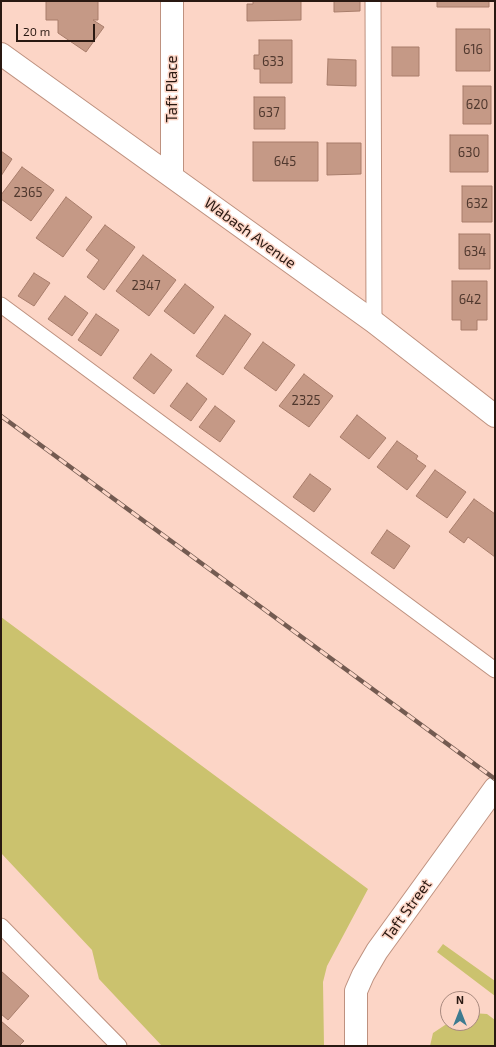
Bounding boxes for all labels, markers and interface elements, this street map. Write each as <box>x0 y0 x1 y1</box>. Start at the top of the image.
scale bar <box>18 16 97 42</box>
text: 20 m <box>23 24 50 38</box>
house number: 616 <box>463 42 483 58</box>
house number: 633 <box>262 54 284 70</box>
street label: Taft Place <box>163 55 181 123</box>
house number: 620 <box>466 97 488 113</box>
house number: 637 <box>258 105 280 121</box>
house number: 630 <box>458 145 480 161</box>
house number: 645 <box>274 154 296 170</box>
house number: 2365 <box>14 185 42 201</box>
street label: Wabash Avenue <box>201 194 299 272</box>
house number: 632 <box>466 196 488 212</box>
house number: 634 <box>464 244 486 260</box>
house number: 2347 <box>131 278 161 294</box>
house number: 642 <box>459 292 481 308</box>
house number: 2325 <box>292 393 320 409</box>
street label: Taft Street <box>379 876 435 944</box>
north arrow <box>440 991 480 1031</box>
text: N <box>456 993 464 1006</box>

